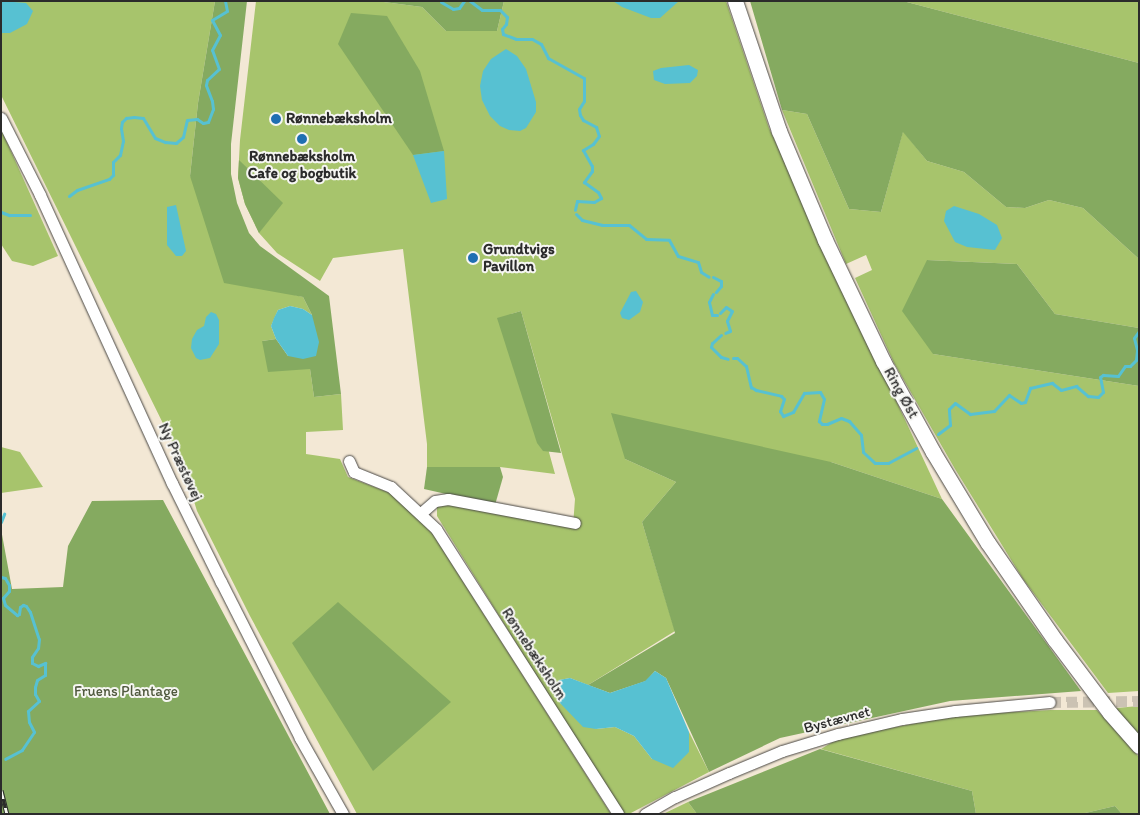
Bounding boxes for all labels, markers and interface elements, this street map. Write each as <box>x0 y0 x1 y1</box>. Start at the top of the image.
place label: Rønnebæksholm <box>286 110 392 128</box>
marker: Rønnebæksholm <box>270 113 282 125</box>
marker: Rønnebæksholm Cafe og bogbutik <box>296 133 308 145</box>
place label: Rønnebæksholm Cafe og bogbutik <box>248 147 356 182</box>
place label: Grundtvigs Pavillon <box>483 240 555 275</box>
marker: Grundtvigs Pavillon <box>467 252 479 264</box>
street label: Ring Øst <box>880 364 922 422</box>
street label: Ny Præstøvej <box>154 420 206 504</box>
street label: Rønnebæksholm <box>498 605 570 703</box>
park label: Fruens Plantage <box>74 683 178 701</box>
street label: Bystævnet <box>802 702 872 738</box>

